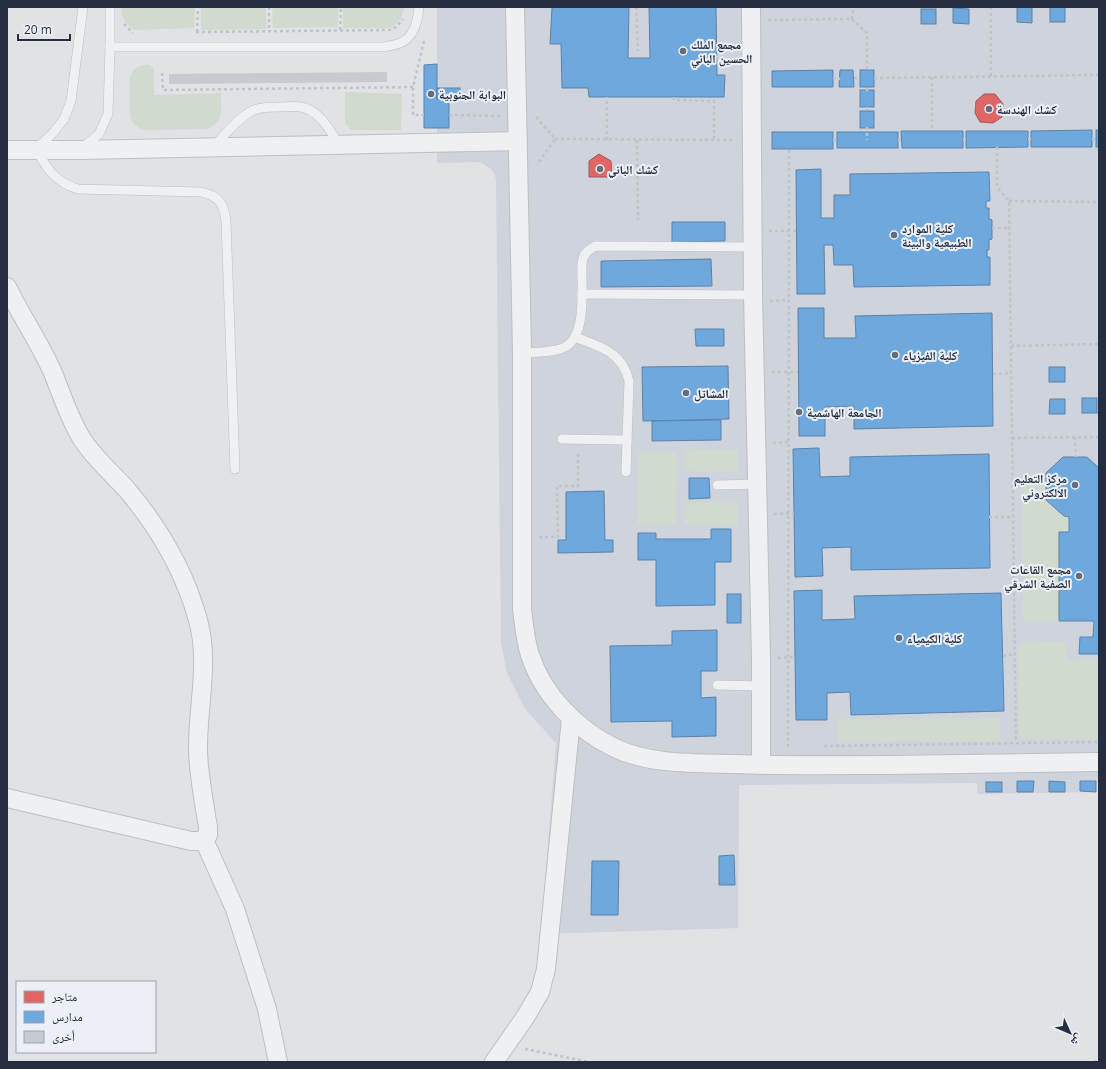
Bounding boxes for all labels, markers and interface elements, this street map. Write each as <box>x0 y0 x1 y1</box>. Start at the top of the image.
scale bar <box>18 16 70 42</box>
text: 20 m <box>24 21 52 38</box>
place label: مجمع الملك الحسين الباني <box>691 36 752 68</box>
marker: مجمع الملك الحسين الباني <box>678 46 688 56</box>
place label: البوابة الجنوبية <box>439 86 506 103</box>
marker: البوابة الجنوبية <box>426 89 436 99</box>
place label: كشك الهندسة <box>997 101 1058 118</box>
marker: كشك الهندسة <box>984 104 994 114</box>
place label: كشك الباني <box>608 161 659 179</box>
marker: كشك الباني <box>595 164 605 174</box>
place label: كلية الموارد الطبيعية والبيئة <box>902 220 972 251</box>
marker: كلية الموارد الطبيعية والبيئة <box>889 230 899 240</box>
place label: كلية الفيزياء <box>903 347 958 364</box>
marker: كلية الفيزياء <box>890 350 900 360</box>
place label: المشاتل <box>694 385 728 402</box>
marker: المشاتل <box>681 388 691 398</box>
place label: الجامعة الهاشمية <box>807 404 882 421</box>
marker: الجامعة الهاشمية <box>794 407 804 417</box>
place label: مركز التعليم الالكتروني <box>1014 470 1067 502</box>
marker: مركز التعليم الالكتروني <box>1070 480 1080 490</box>
place label: مجمع القاعات الصفية الشرقي <box>1004 561 1071 593</box>
marker: مجمع القاعات الصفية الشرقي <box>1074 571 1084 581</box>
place label: كلية الكيمياء <box>907 630 963 647</box>
marker: كلية الكيمياء <box>894 633 904 643</box>
legend <box>16 981 156 1053</box>
text: متاجر <box>51 988 77 1005</box>
text: مدارس <box>52 1008 83 1025</box>
north arrow <box>1050 1013 1090 1053</box>
text: أخرى <box>52 1028 75 1045</box>
text: ش <box>1067 1030 1087 1050</box>

